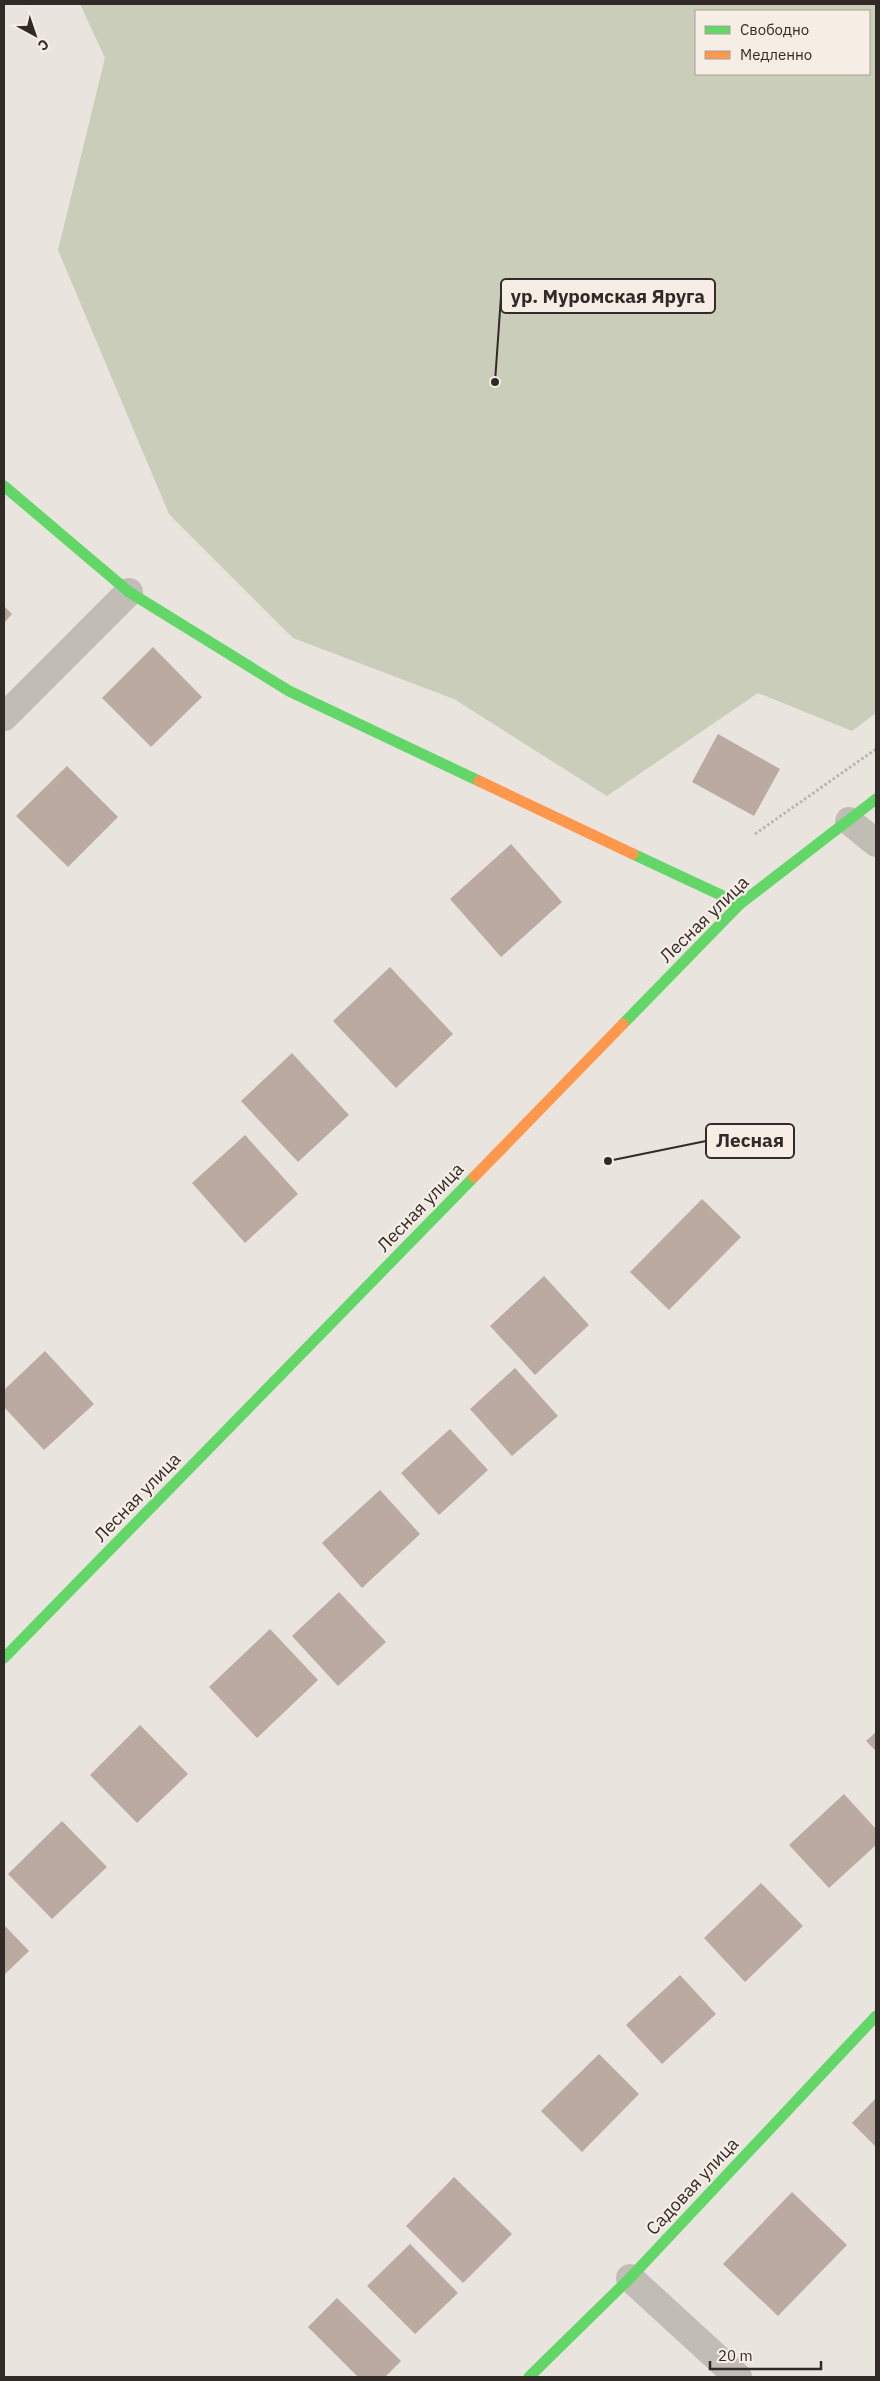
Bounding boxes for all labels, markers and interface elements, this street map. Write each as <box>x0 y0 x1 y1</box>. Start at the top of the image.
north arrow <box>10 10 60 60</box>
legend <box>695 10 870 75</box>
text: Свободно <box>740 20 809 39</box>
text: С <box>34 35 53 55</box>
text: Медленно <box>740 45 812 64</box>
callout: ур. Муромская Яруга <box>501 279 715 313</box>
text: ур. Муромская Яруга <box>511 284 705 308</box>
street label: Лесная улица <box>655 870 754 967</box>
callout: Лесная <box>706 1124 794 1158</box>
text: Лесная <box>716 1128 784 1152</box>
street label: Лесная улица <box>372 1157 469 1256</box>
street label: Лесная улица <box>89 1447 186 1546</box>
street label: Садовая улица <box>641 2132 743 2240</box>
scale bar <box>710 2338 821 2370</box>
text: 20 m <box>718 2346 753 2365</box>

